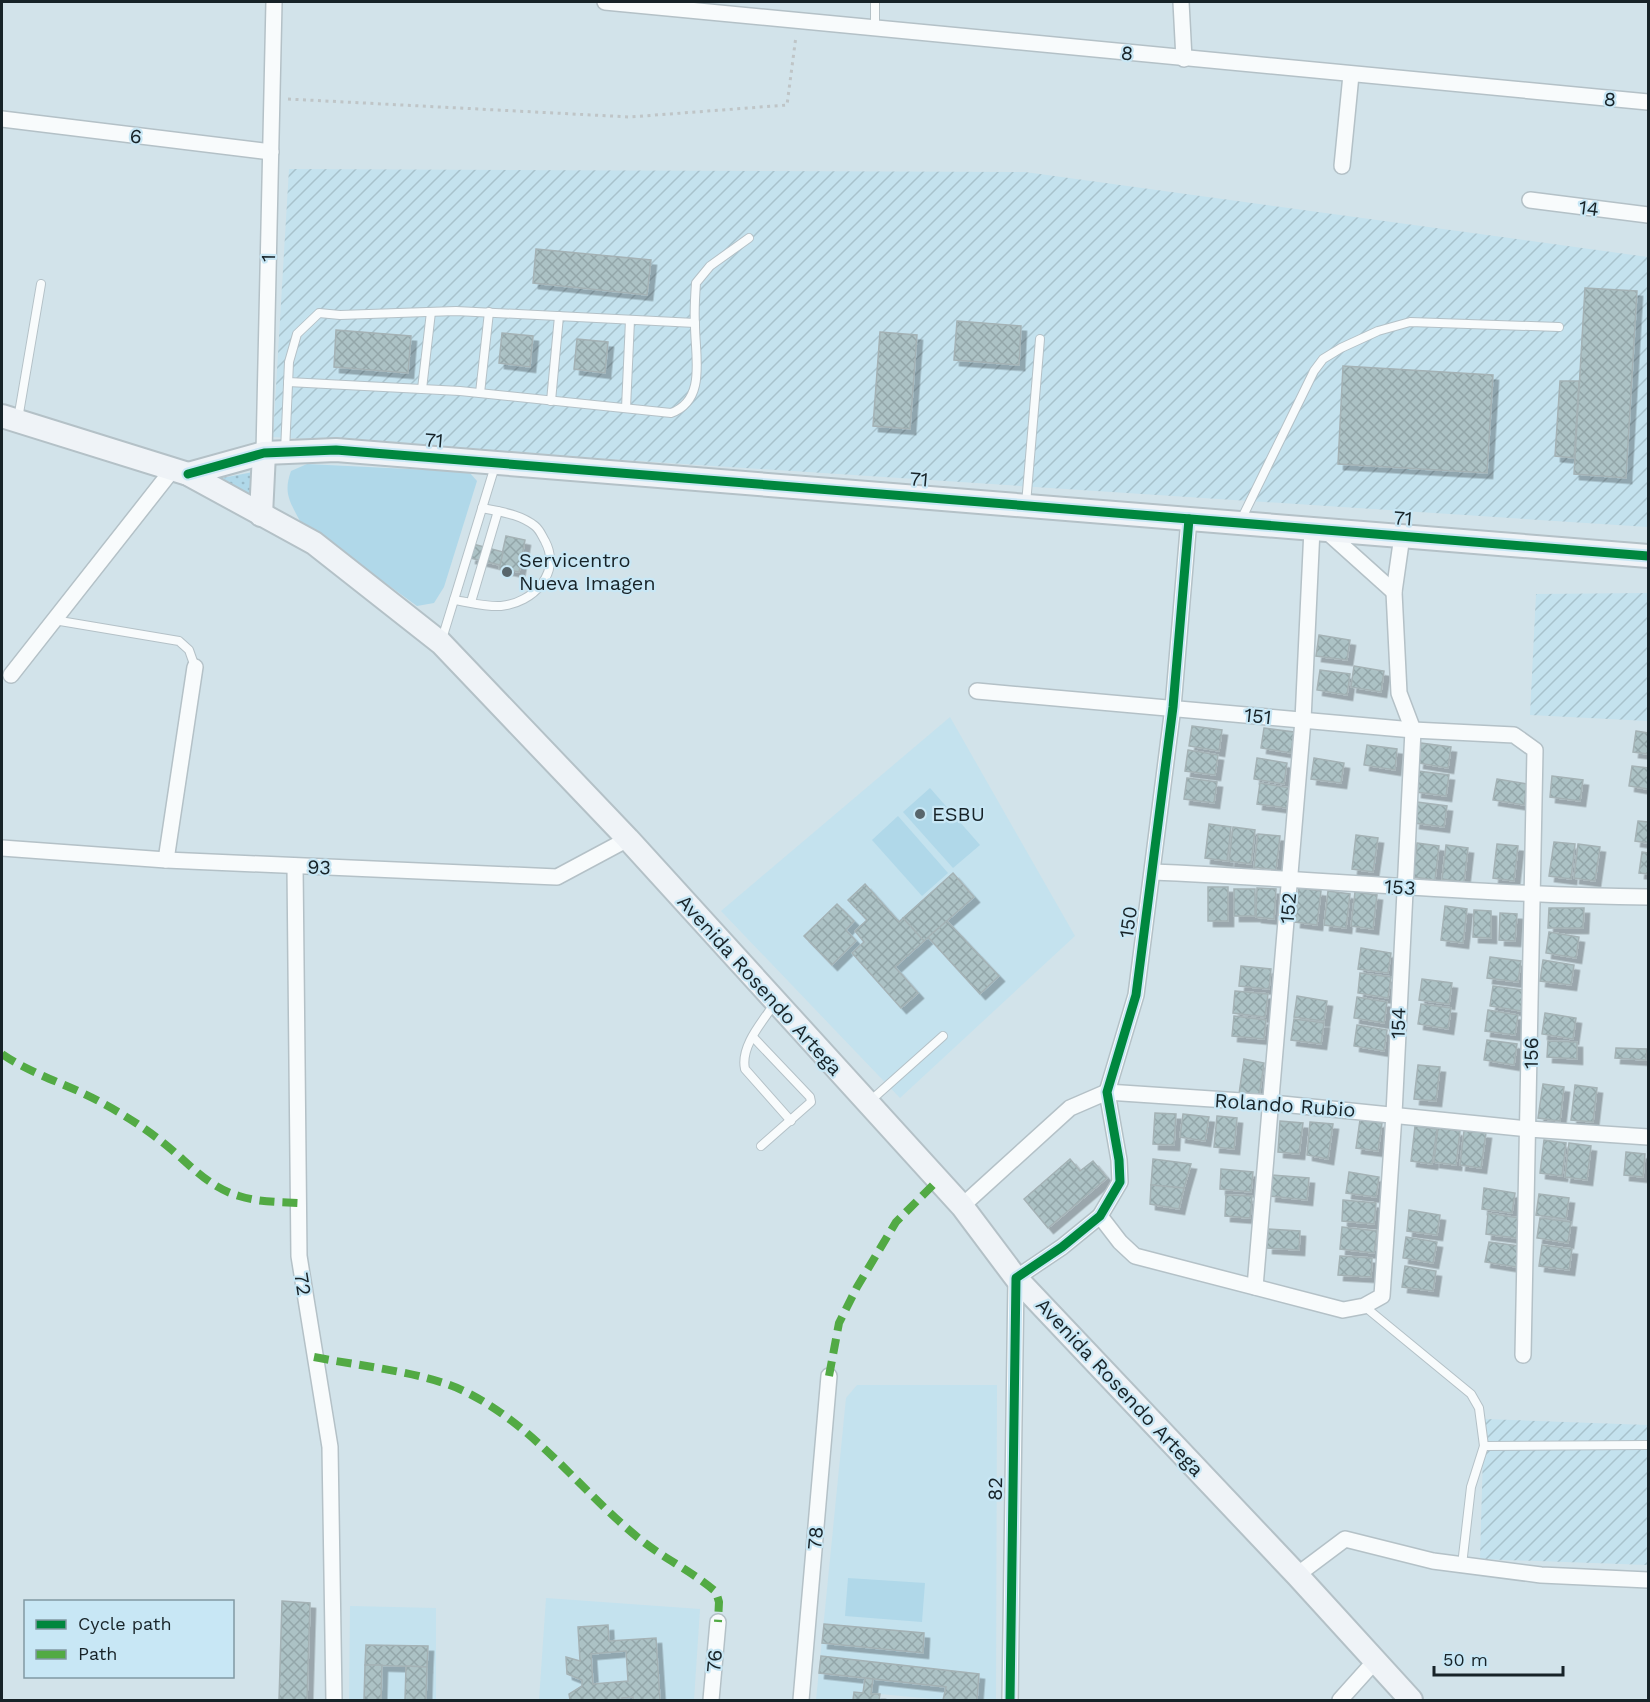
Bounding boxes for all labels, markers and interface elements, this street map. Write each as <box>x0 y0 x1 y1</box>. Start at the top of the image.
street label: 8 <box>1120 40 1134 66</box>
street label: 8 <box>1603 87 1617 111</box>
street label: 6 <box>128 123 144 149</box>
street label: 14 <box>1578 195 1600 221</box>
street label: 1 <box>256 254 280 262</box>
street label: 71 <box>423 427 445 453</box>
street label: 71 <box>908 466 930 492</box>
street label: 71 <box>1392 505 1414 531</box>
place label: Servicentro Nueva Imagen <box>519 548 656 595</box>
marker: Servicentro Nueva Imagen <box>500 565 514 579</box>
street label: 151 <box>1243 703 1273 729</box>
place label: ESBU <box>932 802 985 826</box>
marker: ESBU <box>913 807 927 821</box>
street label: 93 <box>307 855 331 879</box>
street label: 153 <box>1384 874 1416 900</box>
street label: Avenida Rosendo Artega <box>672 890 848 1080</box>
street label: 152 <box>1275 891 1301 925</box>
street label: 150 <box>1114 905 1142 939</box>
street label: 154 <box>1385 1007 1411 1039</box>
street label: 156 <box>1519 1037 1543 1069</box>
street label: Rolando Rubio <box>1214 1088 1356 1122</box>
street label: 72 <box>289 1271 317 1297</box>
street label: Avenida Rosendo Artega <box>1031 1293 1209 1481</box>
street label: 82 <box>983 1477 1007 1501</box>
street label: 78 <box>802 1525 828 1551</box>
legend <box>24 1600 234 1678</box>
text: Cycle path <box>78 1613 172 1634</box>
scale bar <box>1434 1639 1563 1677</box>
text: Path <box>78 1643 118 1664</box>
street label: 76 <box>701 1649 727 1673</box>
text: 50 m <box>1443 1649 1488 1670</box>

